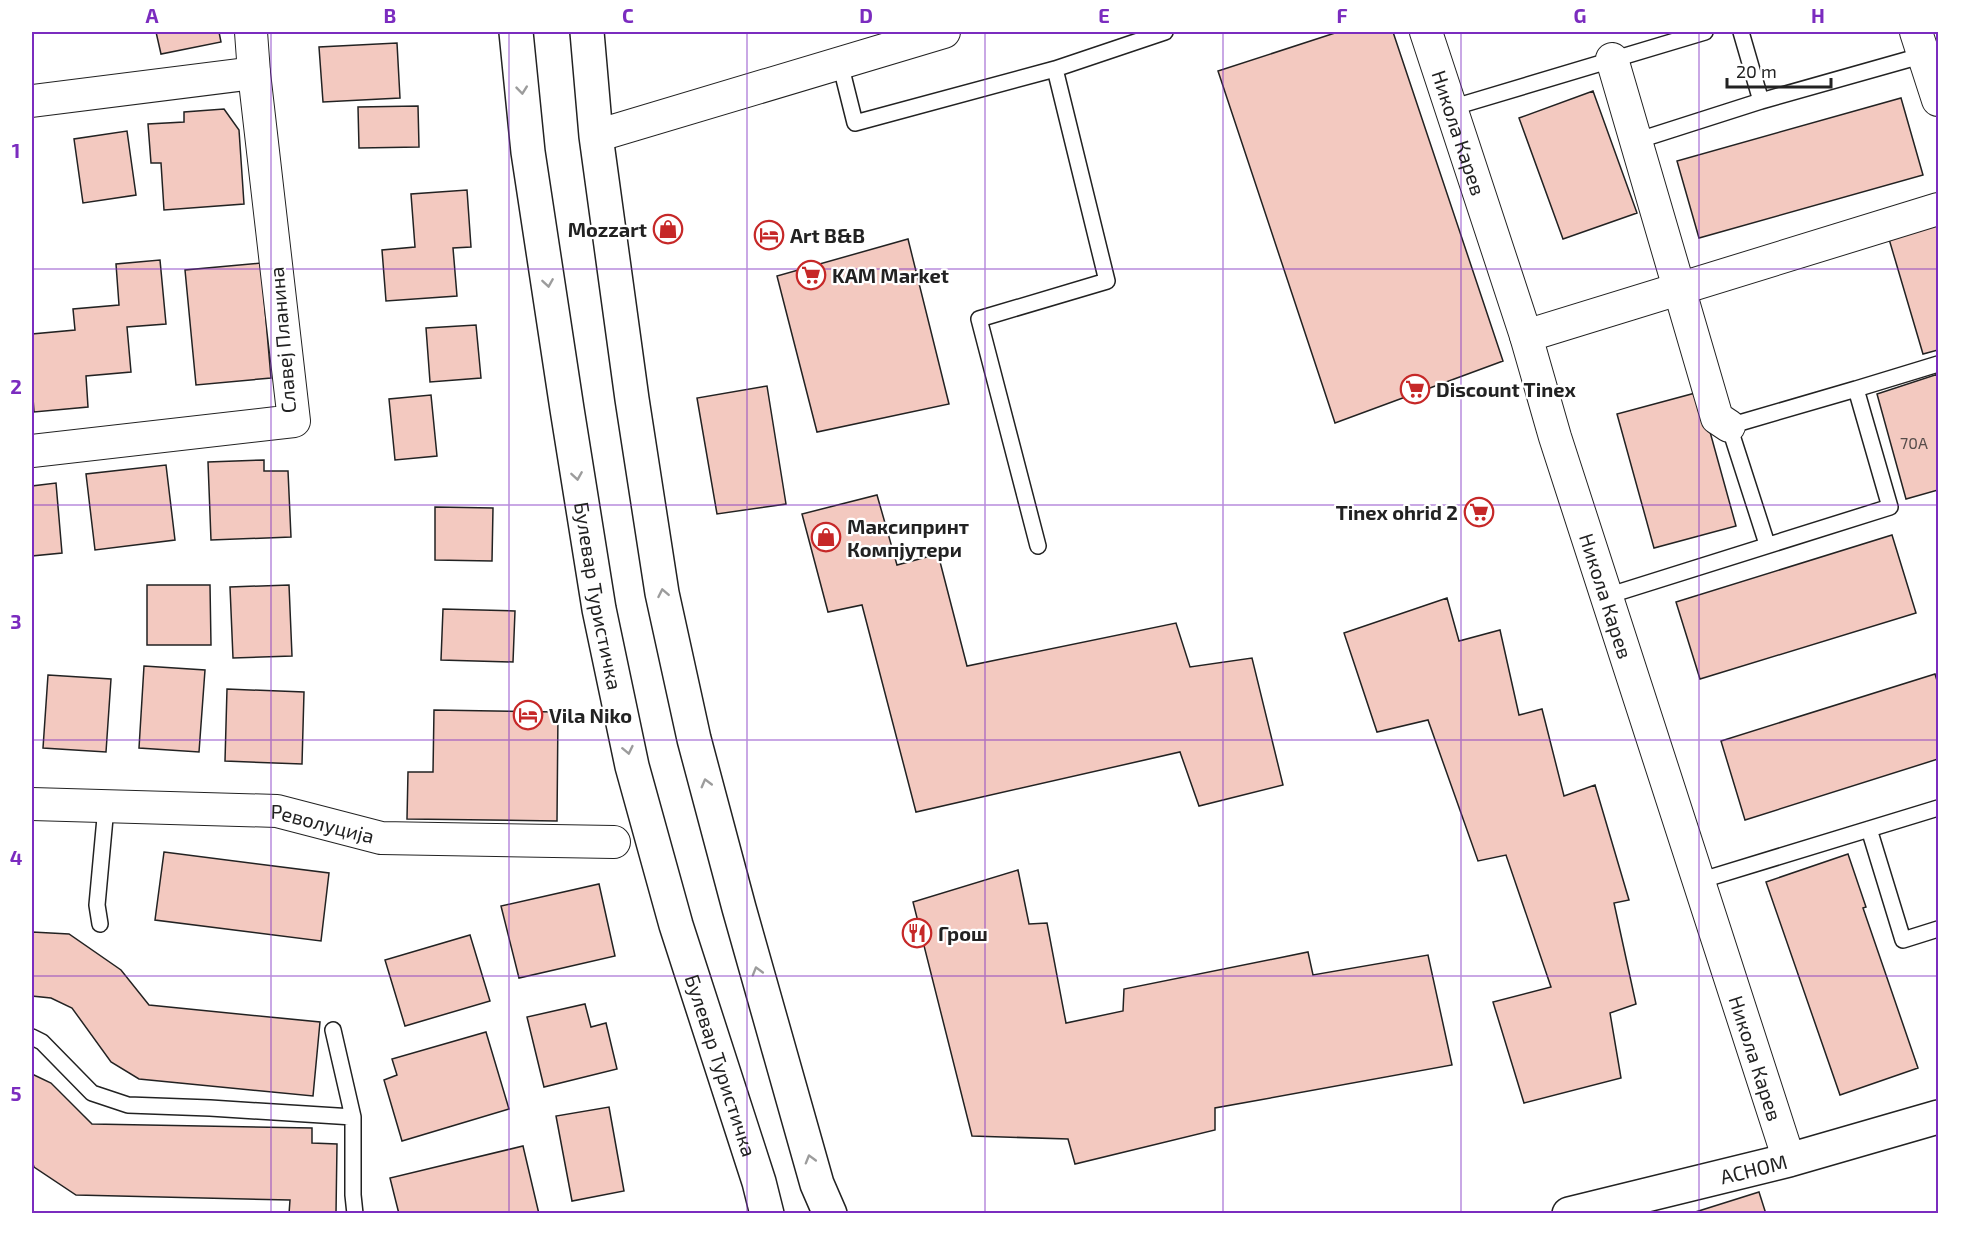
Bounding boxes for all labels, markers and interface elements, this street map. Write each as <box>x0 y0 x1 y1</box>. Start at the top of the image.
text: A <box>145 3 159 27</box>
text: B <box>384 3 396 27</box>
text: C <box>622 3 634 27</box>
text: D <box>859 3 873 27</box>
text: E <box>1098 3 1110 27</box>
text: F <box>1336 3 1348 27</box>
text: G <box>1574 3 1586 27</box>
text: H <box>1811 3 1825 27</box>
scale bar <box>1727 51 1830 89</box>
text: 20 m <box>1736 60 1777 82</box>
street label: Никола Карев <box>1427 67 1491 198</box>
one-way arrow <box>515 85 528 94</box>
text: 1 <box>12 138 20 162</box>
shop icon: Mozzart <box>652 213 684 245</box>
place label: Mozzart <box>568 217 647 241</box>
hotel icon: Art B&B <box>753 219 785 251</box>
place label: Art B&B <box>790 223 865 247</box>
supermarket icon: KAM Market <box>795 259 827 291</box>
place label: KAM Market <box>832 263 949 287</box>
street label: Славеј Планина <box>264 266 300 414</box>
one-way arrow <box>541 278 553 288</box>
supermarket icon: Discount Tinex <box>1399 373 1431 405</box>
text: 2 <box>10 374 22 398</box>
place label: Discount Tinex <box>1436 377 1576 401</box>
house number: 70А <box>1900 433 1928 452</box>
one-way arrow <box>571 471 583 480</box>
supermarket icon: Tinex ohrid 2 <box>1463 496 1495 528</box>
street label: Булевар Туристичка <box>570 500 628 692</box>
place label: Tinex ohrid 2 <box>1336 500 1458 524</box>
place label: Максипринт Компјутери <box>847 514 969 561</box>
shop icon: Максипринт Компјутери <box>810 521 842 553</box>
street label: Никола Карев <box>1575 530 1638 662</box>
one-way arrow <box>657 588 670 598</box>
text: 3 <box>10 609 22 633</box>
hotel icon: Vila Niko <box>512 699 544 731</box>
place label: Vila Niko <box>549 703 632 727</box>
one-way arrow <box>621 745 634 755</box>
one-way arrow <box>701 778 713 789</box>
street label: Револуција <box>270 799 377 848</box>
text: 4 <box>10 845 23 869</box>
restaurant icon: Грош <box>901 917 933 949</box>
place label: Грош <box>938 921 988 945</box>
one-way arrow <box>752 966 764 977</box>
street label: Булевар Туристичка <box>681 971 762 1160</box>
street label: Никола Карев <box>1725 992 1788 1124</box>
text: 5 <box>10 1081 22 1105</box>
street label: АСНОМ <box>1718 1149 1789 1188</box>
one-way arrow <box>805 1154 817 1165</box>

